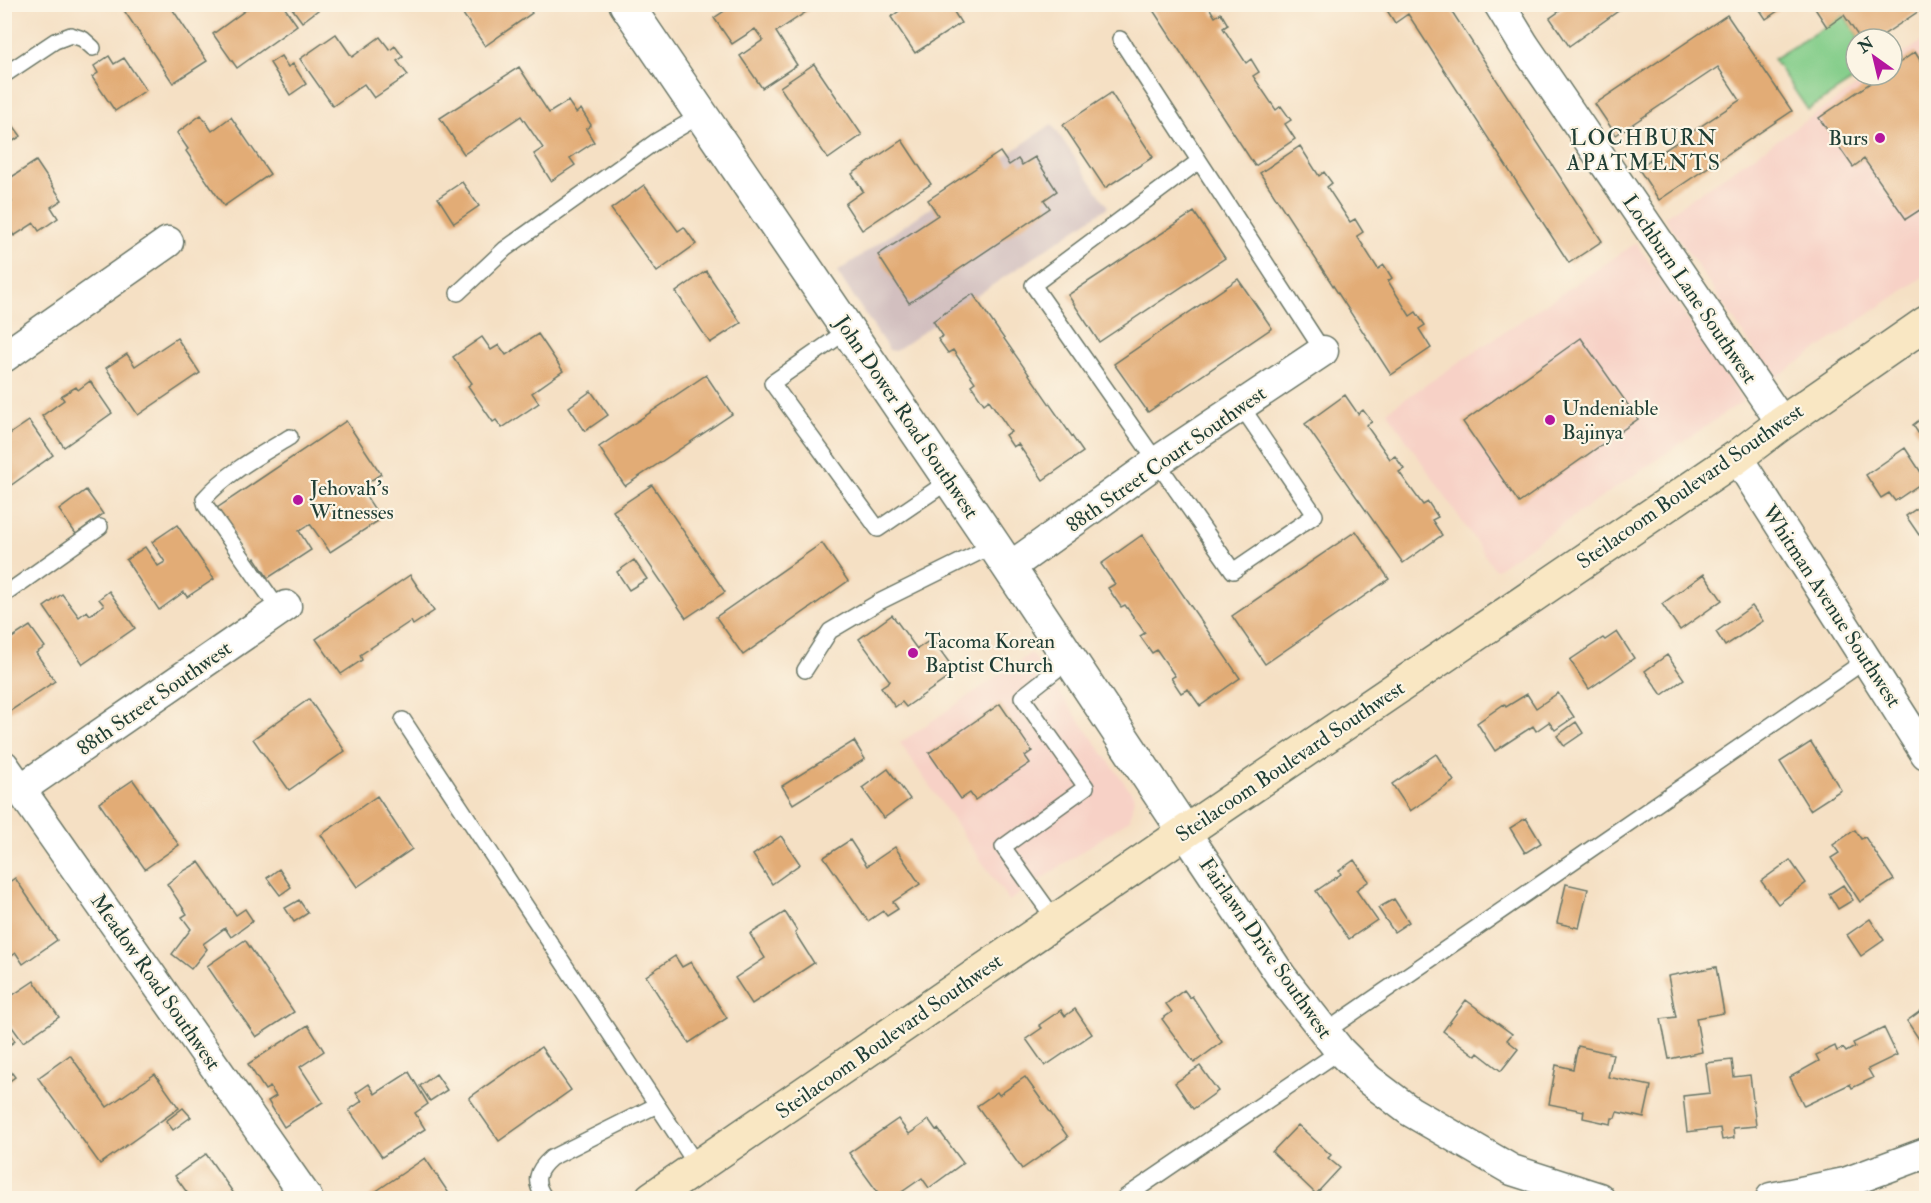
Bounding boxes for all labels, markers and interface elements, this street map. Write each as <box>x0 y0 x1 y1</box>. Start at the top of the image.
north arrow <box>1844 27 1904 87</box>
text: N <box>1854 33 1878 58</box>
district label: LOCHBURN APATMENTS <box>1566 124 1721 177</box>
place label: Burs <box>1828 125 1868 152</box>
marker: Burs <box>1873 131 1887 145</box>
street label: Lochburn Lane Southwest <box>1616 189 1763 389</box>
street label: John Dower Road Southwest <box>828 310 985 524</box>
street label: 88th Street Court Southwest <box>1061 380 1272 539</box>
place label: Undeniable Bajinya <box>1562 395 1659 446</box>
street label: Steilacoom Boulevard Southwest <box>1572 398 1809 575</box>
marker: Undeniable Bajinya <box>1543 413 1557 427</box>
place label: Jehovah's Witnesses <box>309 475 394 526</box>
marker: Jehovah's Witnesses <box>291 493 305 507</box>
street label: Whitman Avenue Southwest <box>1755 499 1907 713</box>
place label: Tacoma Korean Baptist Church <box>925 628 1055 679</box>
street label: 88th Street Southwest <box>72 635 237 762</box>
marker: Tacoma Korean Baptist Church <box>906 646 920 660</box>
street label: Steilacoom Boulevard Southwest <box>1170 674 1410 848</box>
street label: Fairlawn Drive Southwest <box>1193 853 1338 1044</box>
street label: Meadow Road Southwest <box>85 889 227 1076</box>
street label: Steilacoom Boulevard Southwest <box>771 948 1008 1125</box>

